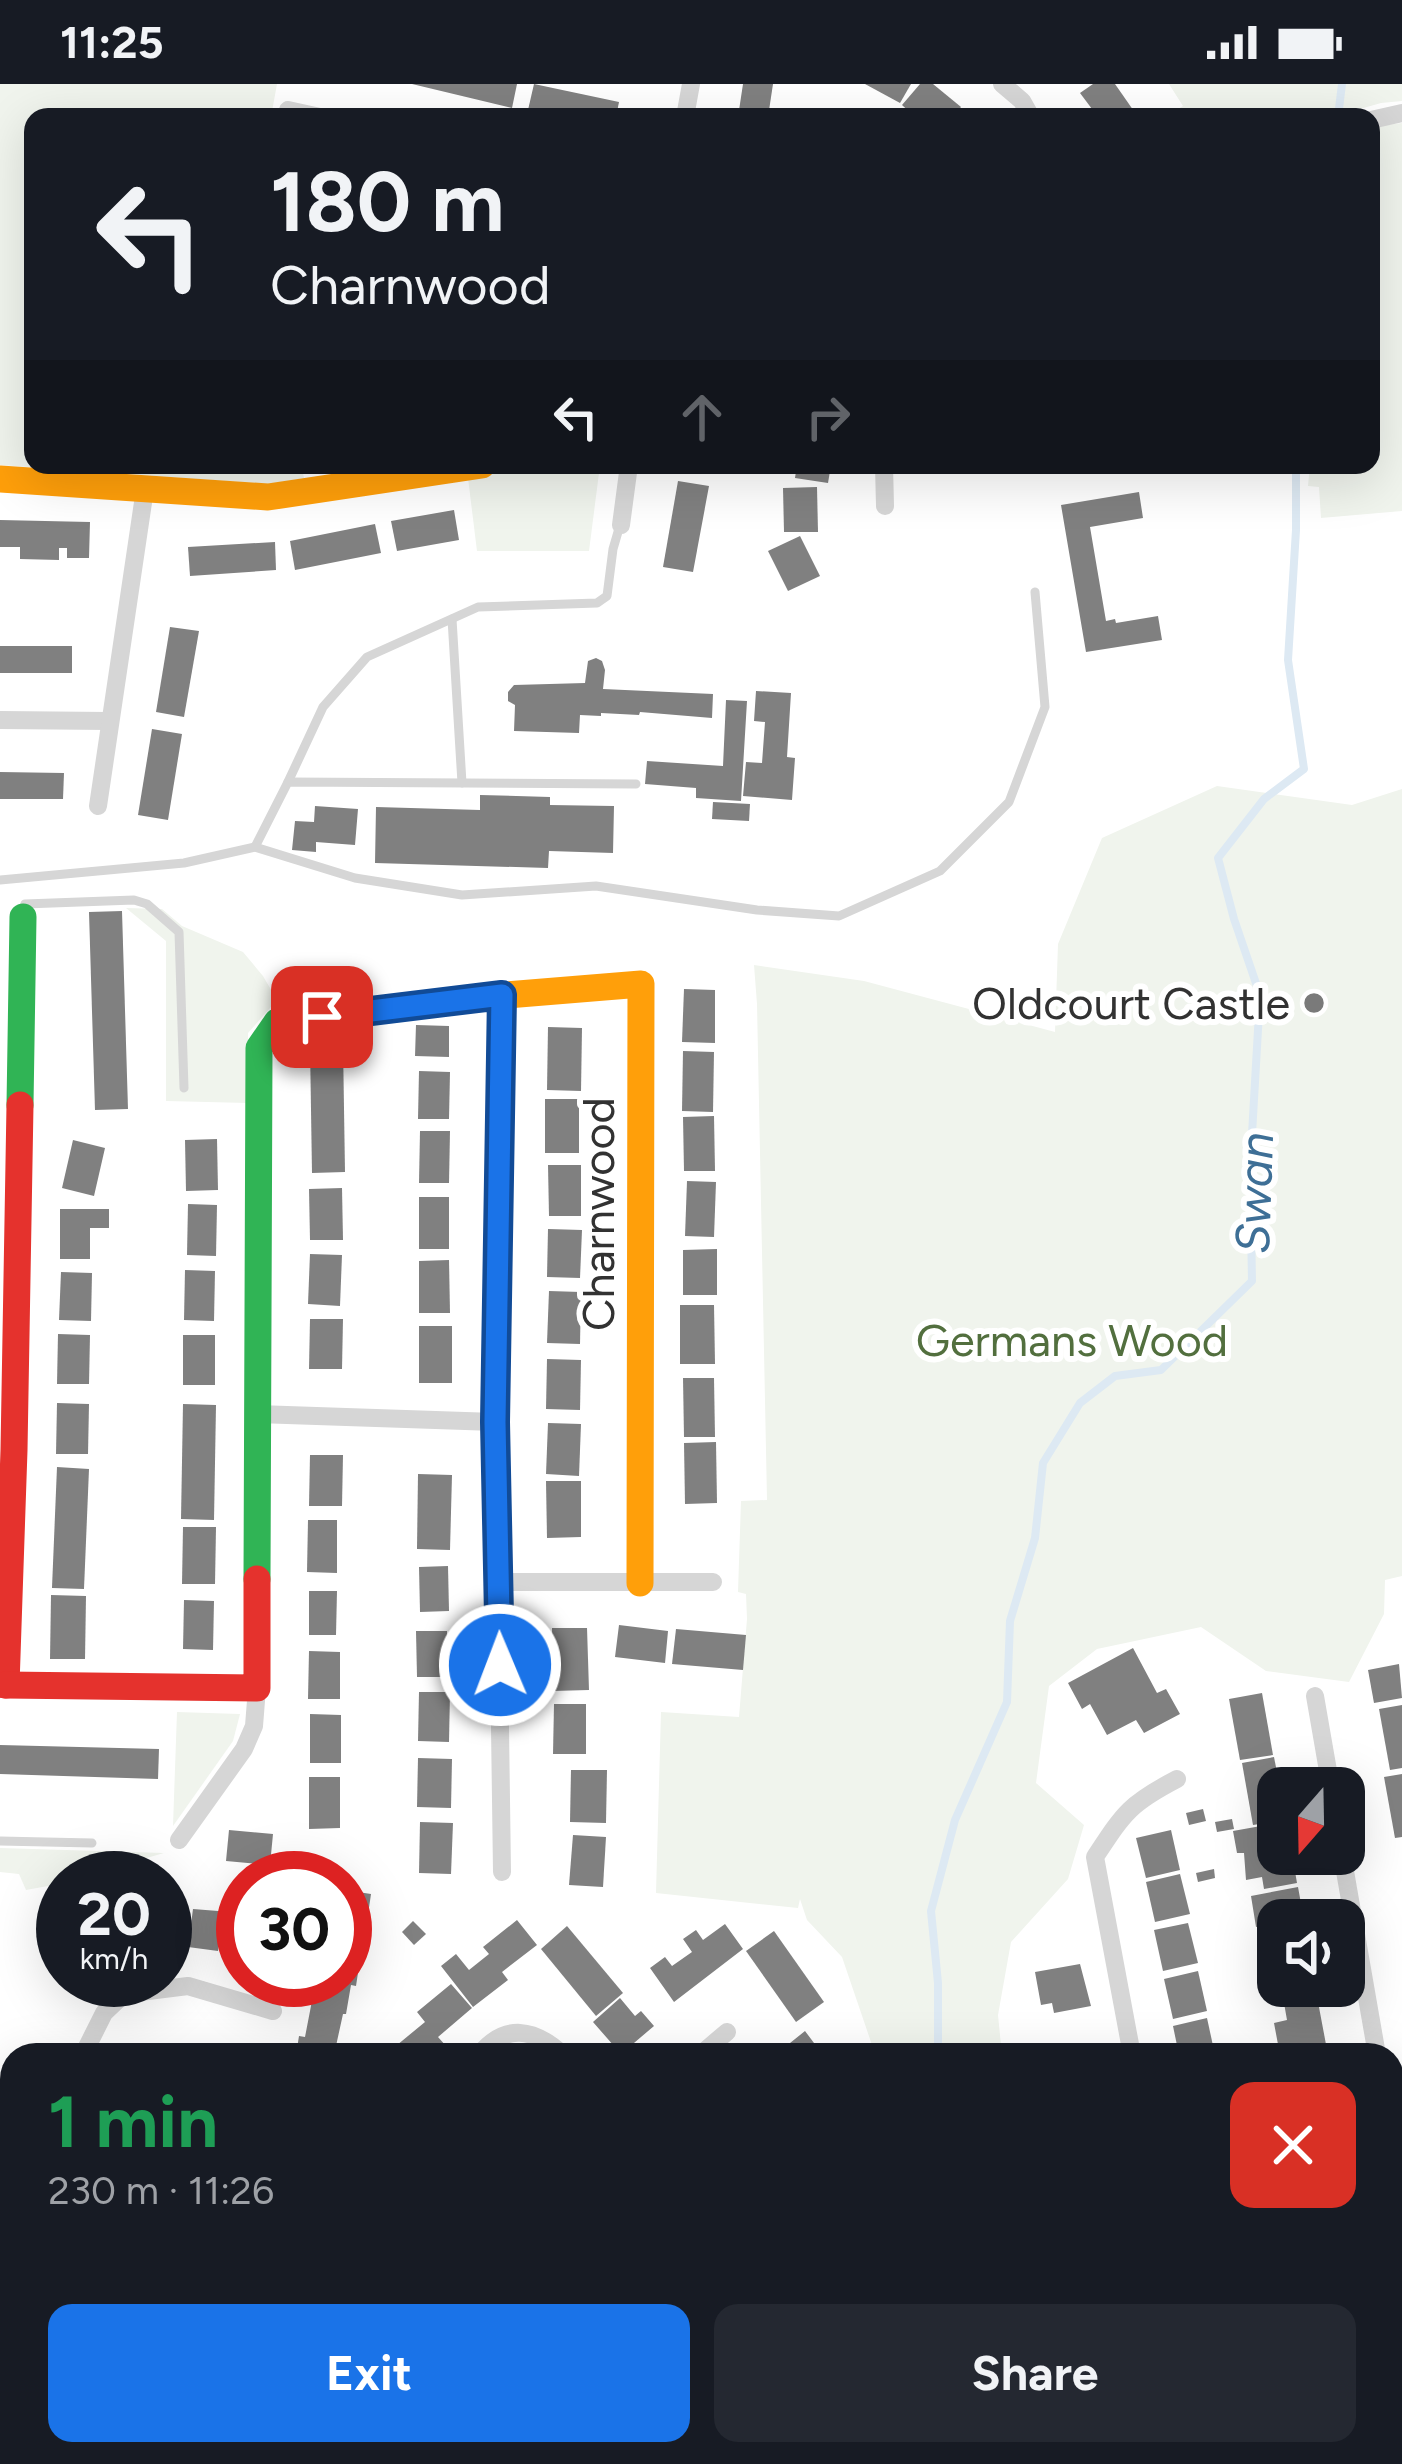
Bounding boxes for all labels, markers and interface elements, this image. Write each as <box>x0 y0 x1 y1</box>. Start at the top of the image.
text: 11:25 <box>60 15 164 69</box>
text: 180 m <box>270 151 505 252</box>
icon: left <box>72 156 228 312</box>
text: Charnwood <box>270 253 551 318</box>
icon: left <box>543 384 609 450</box>
icon: ahead <box>669 384 735 450</box>
icon: right <box>795 384 861 450</box>
pin <box>271 966 373 1068</box>
place label: Oldcourt Castle <box>972 976 1290 1030</box>
icon: arrive <box>289 984 355 1050</box>
marker: Oldcourt Castle <box>1301 990 1327 1016</box>
street label: Charnwood <box>571 1097 625 1331</box>
water label: Swan <box>1223 1131 1285 1255</box>
park label: Germans Wood <box>916 1313 1228 1367</box>
position arrow <box>437 1602 563 1728</box>
north arrow <box>1257 1767 1365 1875</box>
map controls <box>1257 1767 1365 2007</box>
speed limit sign: 30 <box>216 1851 372 2007</box>
text: 20 <box>77 1878 151 1950</box>
button: sound <box>1257 1899 1365 2007</box>
text: km/h <box>80 1940 148 1977</box>
text: 1 min <box>48 2079 218 2165</box>
button: close <box>1230 2082 1356 2208</box>
text: 230 m · 11:26 <box>48 2167 274 2214</box>
button: Exit <box>48 2304 690 2442</box>
button: Share <box>714 2304 1356 2442</box>

